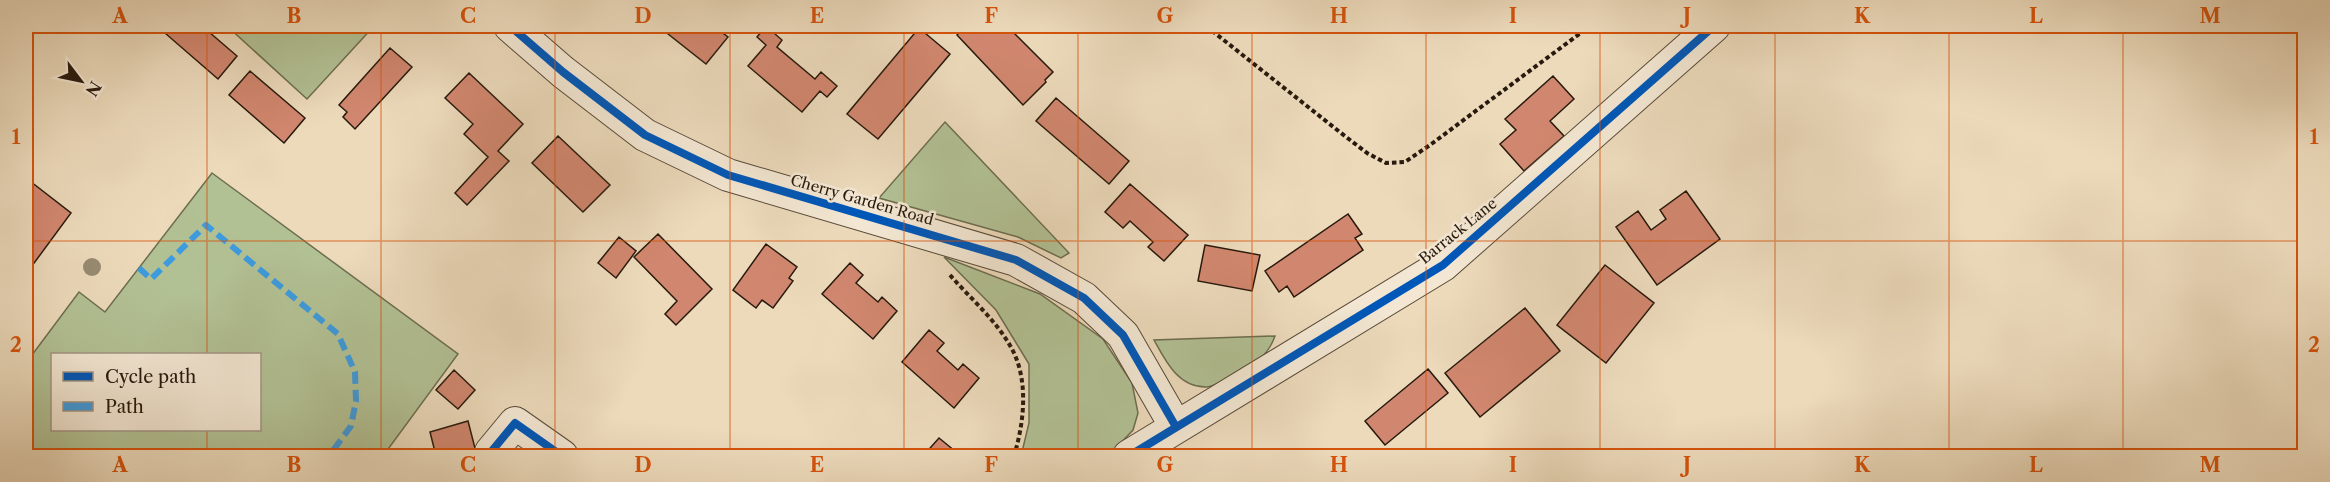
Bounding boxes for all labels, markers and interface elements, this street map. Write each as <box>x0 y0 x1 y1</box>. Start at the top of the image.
text: A <box>111 4 128 28</box>
text: B <box>287 4 302 28</box>
text: C <box>460 4 476 28</box>
text: D <box>634 4 652 28</box>
text: E <box>810 4 824 28</box>
text: F <box>984 4 998 28</box>
text: G <box>1157 4 1174 28</box>
text: H <box>1330 4 1348 28</box>
text: I <box>1509 4 1517 28</box>
text: J <box>1679 4 1691 28</box>
text: K <box>1854 4 1871 28</box>
text: L <box>2029 4 2043 28</box>
text: M <box>2199 4 2221 28</box>
north arrow <box>51 51 111 111</box>
text: N <box>82 78 106 100</box>
text: 1 <box>12 125 21 149</box>
text: 1 <box>2310 125 2319 149</box>
street label: Cherry Garden Road <box>788 170 936 229</box>
street label: Barrack Lane <box>1415 193 1500 268</box>
text: 2 <box>10 333 22 357</box>
text: 2 <box>2308 333 2320 357</box>
legend <box>51 353 261 431</box>
text: Cycle path <box>105 366 196 388</box>
text: Path <box>105 396 144 418</box>
text: A <box>111 453 128 477</box>
text: B <box>287 453 302 477</box>
text: C <box>460 453 476 477</box>
text: D <box>634 453 652 477</box>
text: E <box>810 453 824 477</box>
text: F <box>984 453 998 477</box>
text: G <box>1157 453 1174 477</box>
text: H <box>1330 453 1348 477</box>
text: I <box>1509 453 1517 477</box>
text: J <box>1679 453 1691 477</box>
text: K <box>1854 453 1871 477</box>
text: L <box>2029 453 2043 477</box>
text: M <box>2199 453 2221 477</box>

